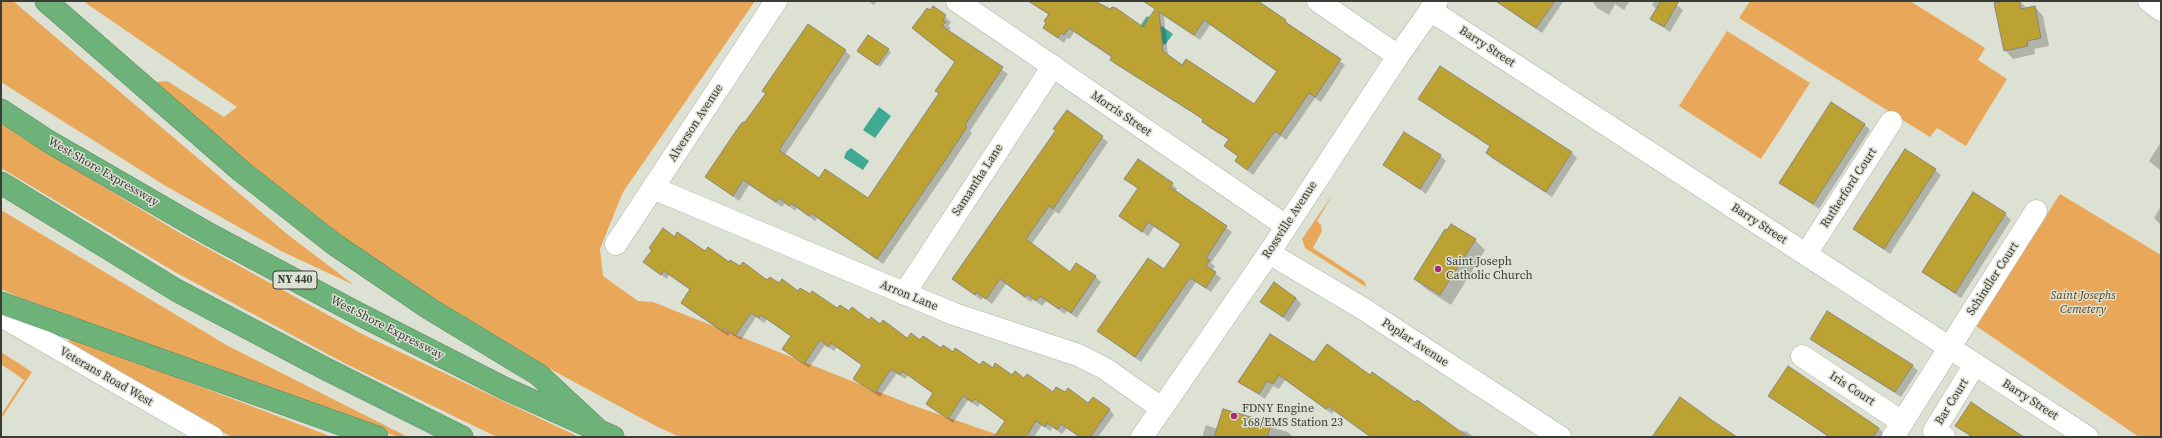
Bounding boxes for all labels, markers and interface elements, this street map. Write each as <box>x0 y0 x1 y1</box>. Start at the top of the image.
street label: Barry Street <box>1456 24 1518 70</box>
street label: Alverson Avenue <box>666 82 726 164</box>
street label: Morris Street <box>1088 88 1154 140</box>
street label: West Shore Expressway <box>45 134 161 210</box>
street label: Samantha Lane <box>949 141 1007 219</box>
street label: Rutherford Court <box>1818 145 1880 231</box>
street label: Rossville Avenue <box>1260 178 1320 262</box>
street label: Barry Street <box>1728 201 1790 247</box>
street label: Schindler Court <box>1964 240 2022 318</box>
place label: Saint Joseph Catholic Church <box>1446 255 1533 283</box>
marker: Saint Joseph Catholic Church <box>1433 264 1443 274</box>
road number: NY 440 <box>273 271 317 289</box>
street label: Arron Lane <box>878 278 940 314</box>
park label: Saint Josephs Cemetery <box>2050 289 2116 317</box>
street label: West Shore Expressway <box>328 293 446 363</box>
street label: Poplar Avenue <box>1379 316 1451 370</box>
street label: Veterans Road West <box>57 344 155 410</box>
street label: Iris Court <box>1827 369 1877 409</box>
street label: Bar Court <box>1932 376 1972 428</box>
street label: Barry Street <box>1999 377 2061 423</box>
place label: FDNY Engine 168/EMS Station 23 <box>1242 402 1343 430</box>
marker: FDNY Engine 168/EMS Station 23 <box>1229 411 1239 421</box>

